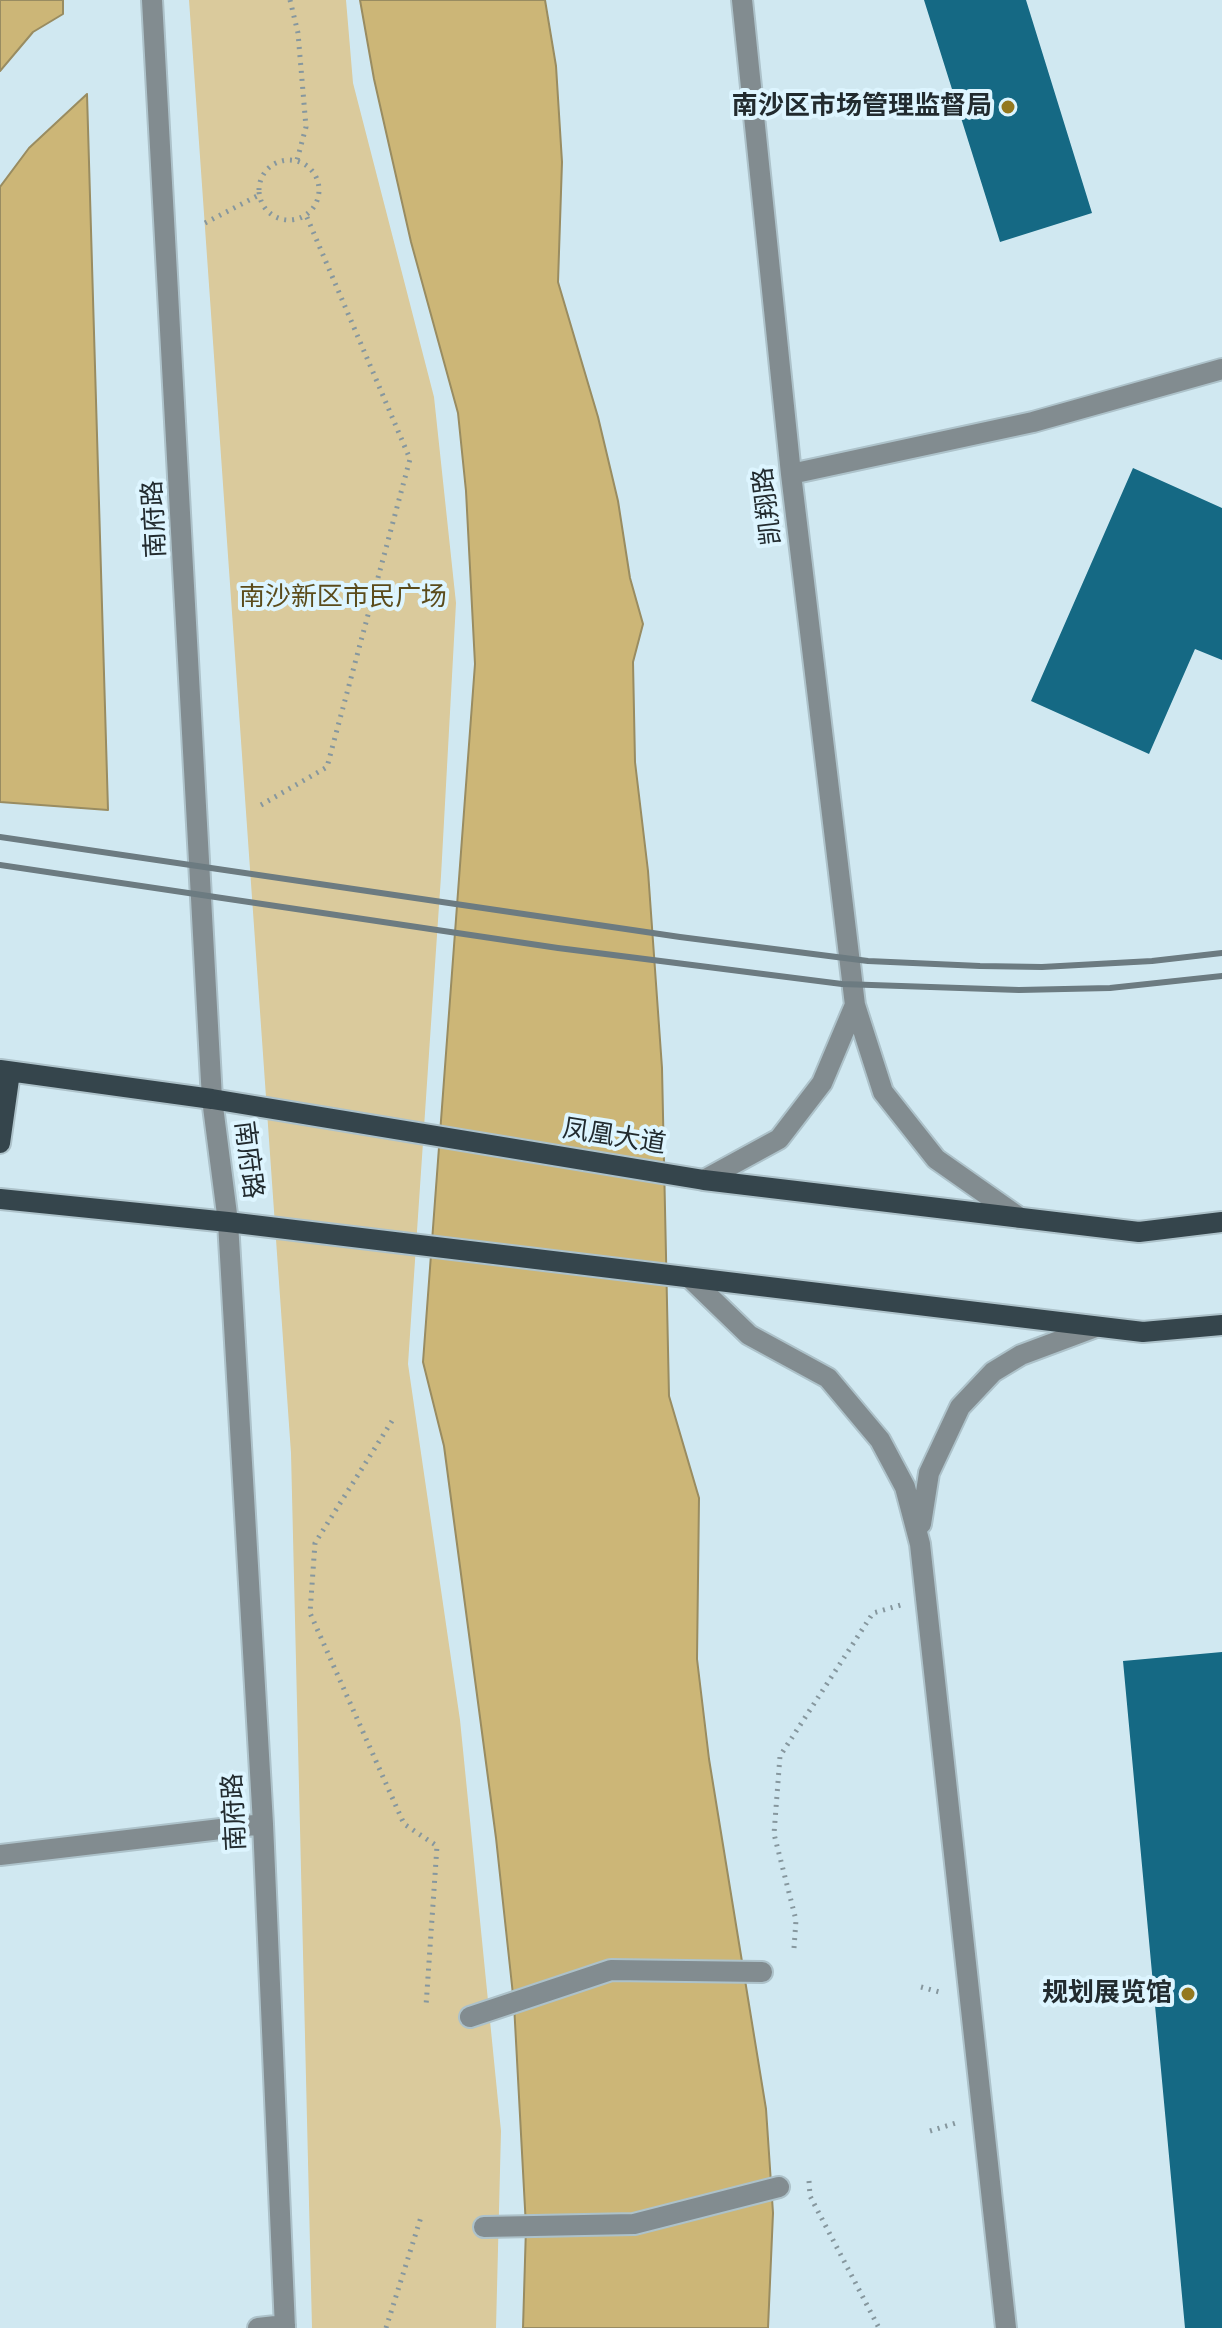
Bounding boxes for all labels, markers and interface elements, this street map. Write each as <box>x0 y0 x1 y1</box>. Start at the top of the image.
place label: 南沙区市场管理监督局 <box>732 91 992 123</box>
marker: 南沙区市场管理监督局 <box>999 98 1017 116</box>
street label: 凯翔路 <box>749 465 789 547</box>
street label: 南府路 <box>138 479 174 559</box>
park label: 南沙新区市民广场 <box>239 582 447 614</box>
street label: 凤凰大道 <box>560 1114 668 1162</box>
street label: 南府路 <box>227 1119 267 1201</box>
street label: 南府路 <box>218 1772 254 1852</box>
place label: 规划展览馆 <box>1042 1978 1172 2010</box>
marker: 规划展览馆 <box>1179 1985 1197 2003</box>

